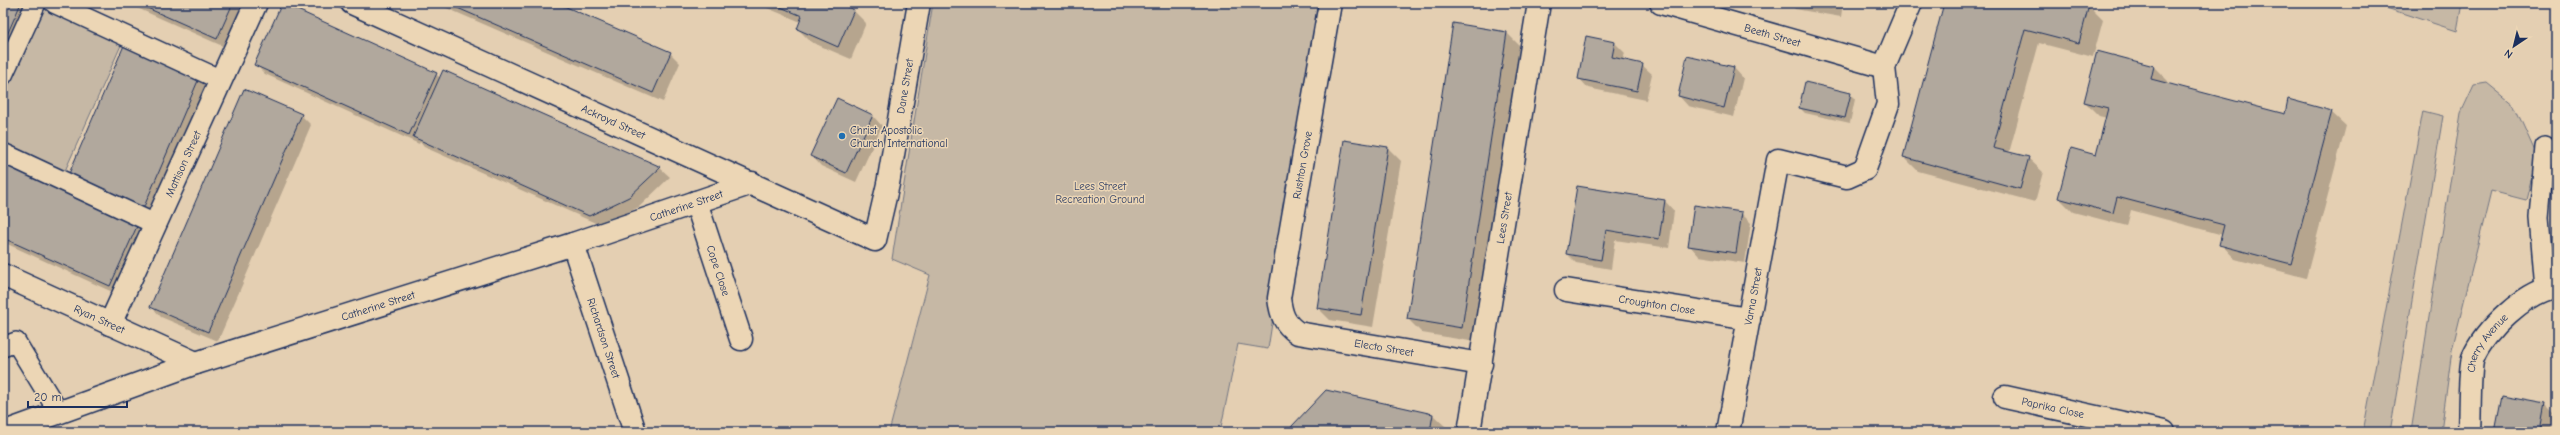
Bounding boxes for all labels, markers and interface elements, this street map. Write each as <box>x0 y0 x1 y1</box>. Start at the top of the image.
street label: Beeth Street <box>1743 21 1803 50</box>
north arrow <box>2494 26 2534 66</box>
text: N <box>2502 46 2515 61</box>
street label: Dane Street <box>894 57 916 115</box>
street label: Ackroyd Street <box>579 102 648 142</box>
place label: Christ Apostolic Church International <box>850 124 948 150</box>
street label: Mattison Street <box>163 128 204 199</box>
street label: Rushton Grove <box>1290 130 1315 200</box>
marker: Christ Apostolic Church International <box>837 131 847 141</box>
park label: Lees Street Recreation Ground <box>1055 180 1145 206</box>
street label: Catherine Street <box>648 187 726 224</box>
street label: Lees Street <box>1494 190 1515 245</box>
street label: Cope Close <box>704 244 733 298</box>
street label: Varna Street <box>1742 266 1765 326</box>
street label: Catherine Street <box>340 288 418 324</box>
street label: Croughton Close <box>1617 292 1697 317</box>
street label: Richardson Street <box>584 296 623 381</box>
street label: Ryan Street <box>72 302 127 337</box>
street label: Cherry Avenue <box>2465 311 2511 373</box>
street label: Electo Street <box>1353 337 1415 360</box>
scale bar <box>28 383 127 409</box>
text: 20 m <box>34 390 62 404</box>
street label: Paprika Close <box>2020 395 2086 421</box>

